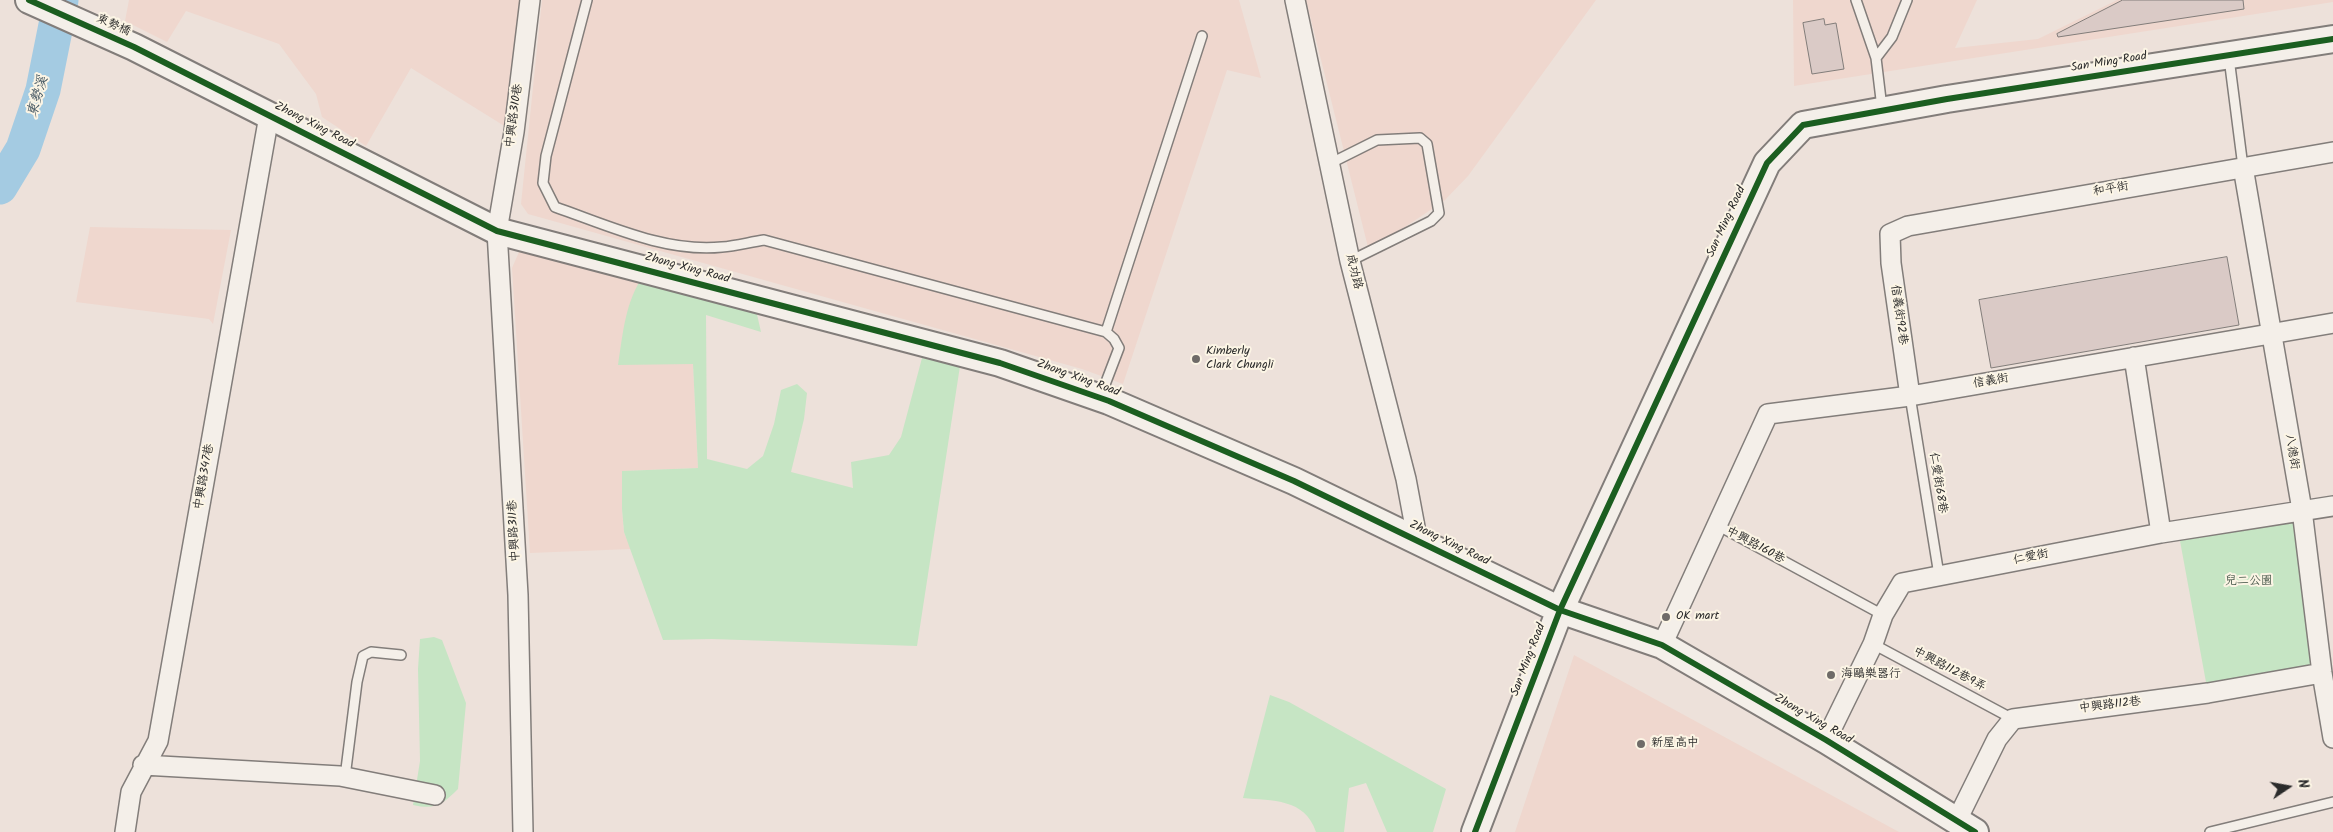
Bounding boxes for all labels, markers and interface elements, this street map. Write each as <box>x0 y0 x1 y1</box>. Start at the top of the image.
street label: 東勢橋 <box>94 12 132 40</box>
street label: San Ming Road <box>2070 50 2148 76</box>
water label: 東勢溪 <box>25 74 53 120</box>
street label: 中興路310巷 <box>503 83 527 149</box>
street label: Zhong Xing Road <box>272 100 356 152</box>
street label: 和平街 <box>2092 180 2130 200</box>
street label: San Ming Road <box>1704 184 1750 260</box>
street label: Zhong Xing Road <box>643 251 731 287</box>
street label: 成功路 <box>1342 253 1364 291</box>
street label: 信義街92巷 <box>1887 284 1909 346</box>
place label: Kimberly Clark Chungli <box>1206 345 1273 373</box>
marker: Kimberly Clark Chungli <box>1190 353 1202 365</box>
street label: Zhong Xing Road <box>1034 357 1122 401</box>
street label: 信義街 <box>1972 372 2010 392</box>
street label: 八德街 <box>2281 433 2301 471</box>
street label: 中興路347巷 <box>192 443 218 511</box>
street label: 仁愛街68巷 <box>1925 451 1949 515</box>
street label: 中興路311巷 <box>506 499 524 563</box>
street label: Zhong Xing Road <box>1407 518 1491 570</box>
street label: 中興路160巷 <box>1723 525 1787 567</box>
street label: 仁愛街 <box>2012 547 2050 569</box>
park label: 兒二公園 <box>2225 575 2273 589</box>
place label: OK mart <box>1676 610 1719 624</box>
marker: OK mart <box>1660 611 1672 623</box>
street label: San Ming Road <box>1509 622 1549 698</box>
street label: 中興路112巷9弄 <box>1910 645 1988 695</box>
place label: 海鷗樂器行 <box>1841 668 1901 682</box>
marker: 海鷗樂器行 <box>1825 669 1837 681</box>
street label: Zhong Xing Road <box>1771 692 1855 748</box>
street label: 中興路112巷 <box>2078 695 2142 717</box>
place label: 新屋高中 <box>1651 737 1699 751</box>
marker: 新屋高中 <box>1635 738 1647 750</box>
north arrow <box>2263 762 2313 812</box>
text: N <box>2291 777 2314 790</box>

